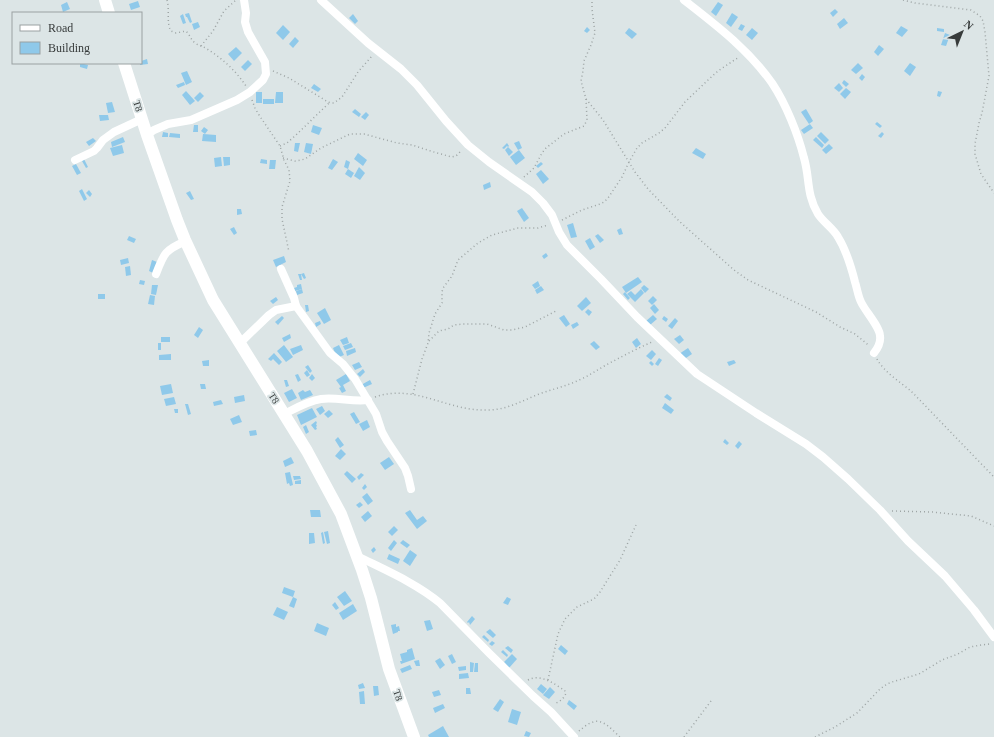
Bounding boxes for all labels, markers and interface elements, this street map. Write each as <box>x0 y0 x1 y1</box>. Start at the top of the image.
legend <box>12 12 142 64</box>
north arrow <box>942 12 982 52</box>
text: N <box>962 18 976 32</box>
text: Road <box>48 21 73 35</box>
text: Building <box>48 41 90 55</box>
street label: T8 <box>131 99 145 113</box>
street label: T8 <box>266 390 282 406</box>
street label: T8 <box>391 688 405 702</box>

